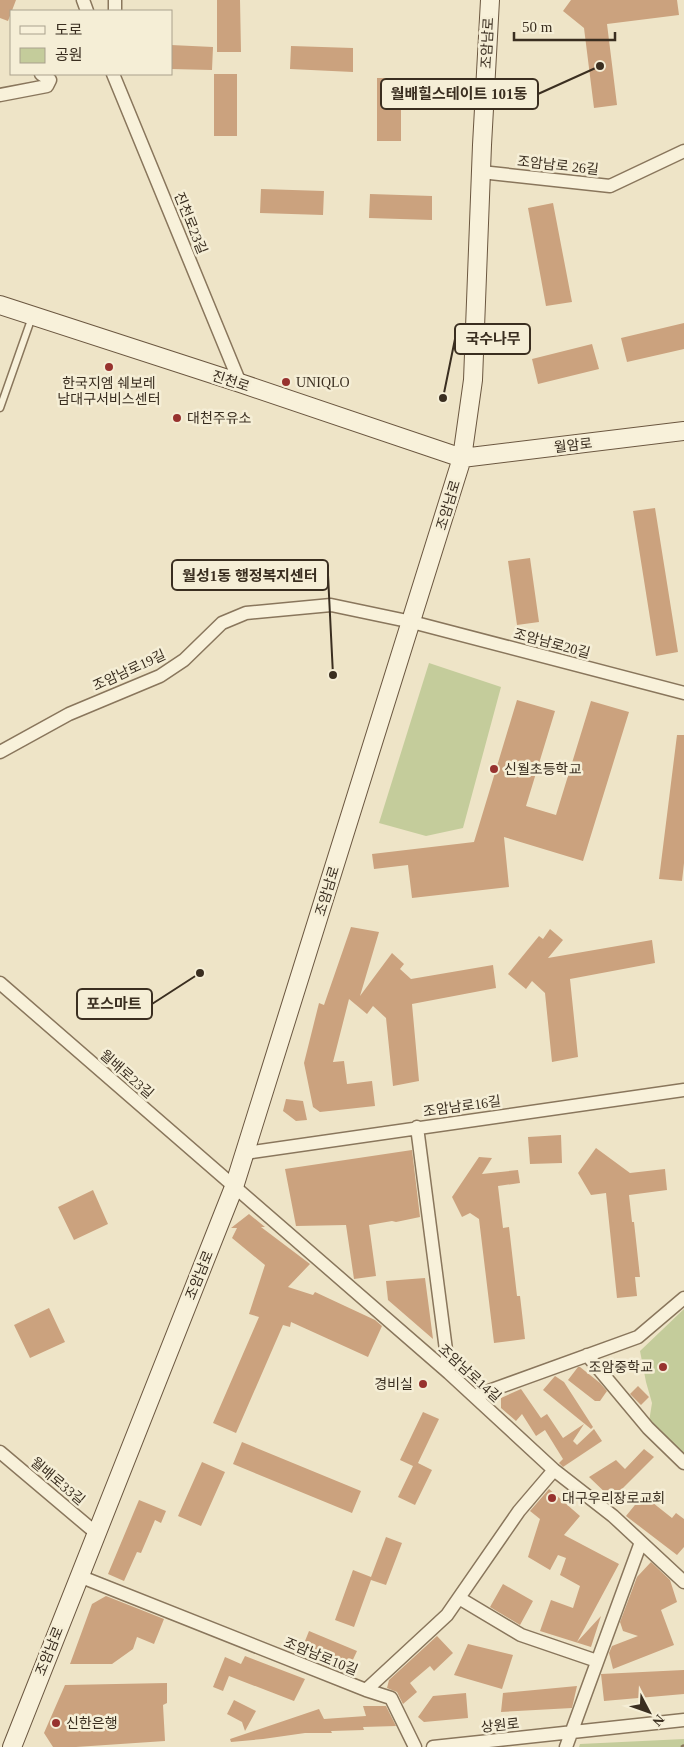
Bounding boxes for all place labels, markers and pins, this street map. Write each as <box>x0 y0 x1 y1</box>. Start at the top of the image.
callout: 월배힐스테이트 101동 <box>381 79 538 109</box>
callout: 국수나무 <box>455 324 530 354</box>
marker: 한국지엠 쉐보레 남대구서비스센터 <box>103 361 115 373</box>
place label: UNIQLO <box>296 375 350 390</box>
place label: 한국지엠 쉐보레 남대구서비스센터 <box>57 376 161 407</box>
marker: UNIQLO <box>280 376 292 388</box>
place label: 대천주유소 <box>187 410 252 426</box>
marker: 대천주유소 <box>171 412 183 424</box>
callout: 월성1동 행정복지센터 <box>172 560 328 590</box>
place label: 신월초등학교 <box>504 761 581 777</box>
marker: 신월초등학교 <box>488 763 500 775</box>
callout: 포스마트 <box>77 989 152 1019</box>
place label: 조암중학교 <box>589 1359 653 1375</box>
marker: 조암중학교 <box>657 1361 669 1373</box>
place label: 경비실 <box>374 1377 413 1392</box>
marker: 경비실 <box>417 1378 429 1390</box>
place label: 대구우리장로교회 <box>562 1491 665 1506</box>
marker: 대구우리장로교회 <box>546 1492 558 1504</box>
place label: 신한은행 <box>66 1716 118 1731</box>
marker: 신한은행 <box>50 1717 62 1729</box>

